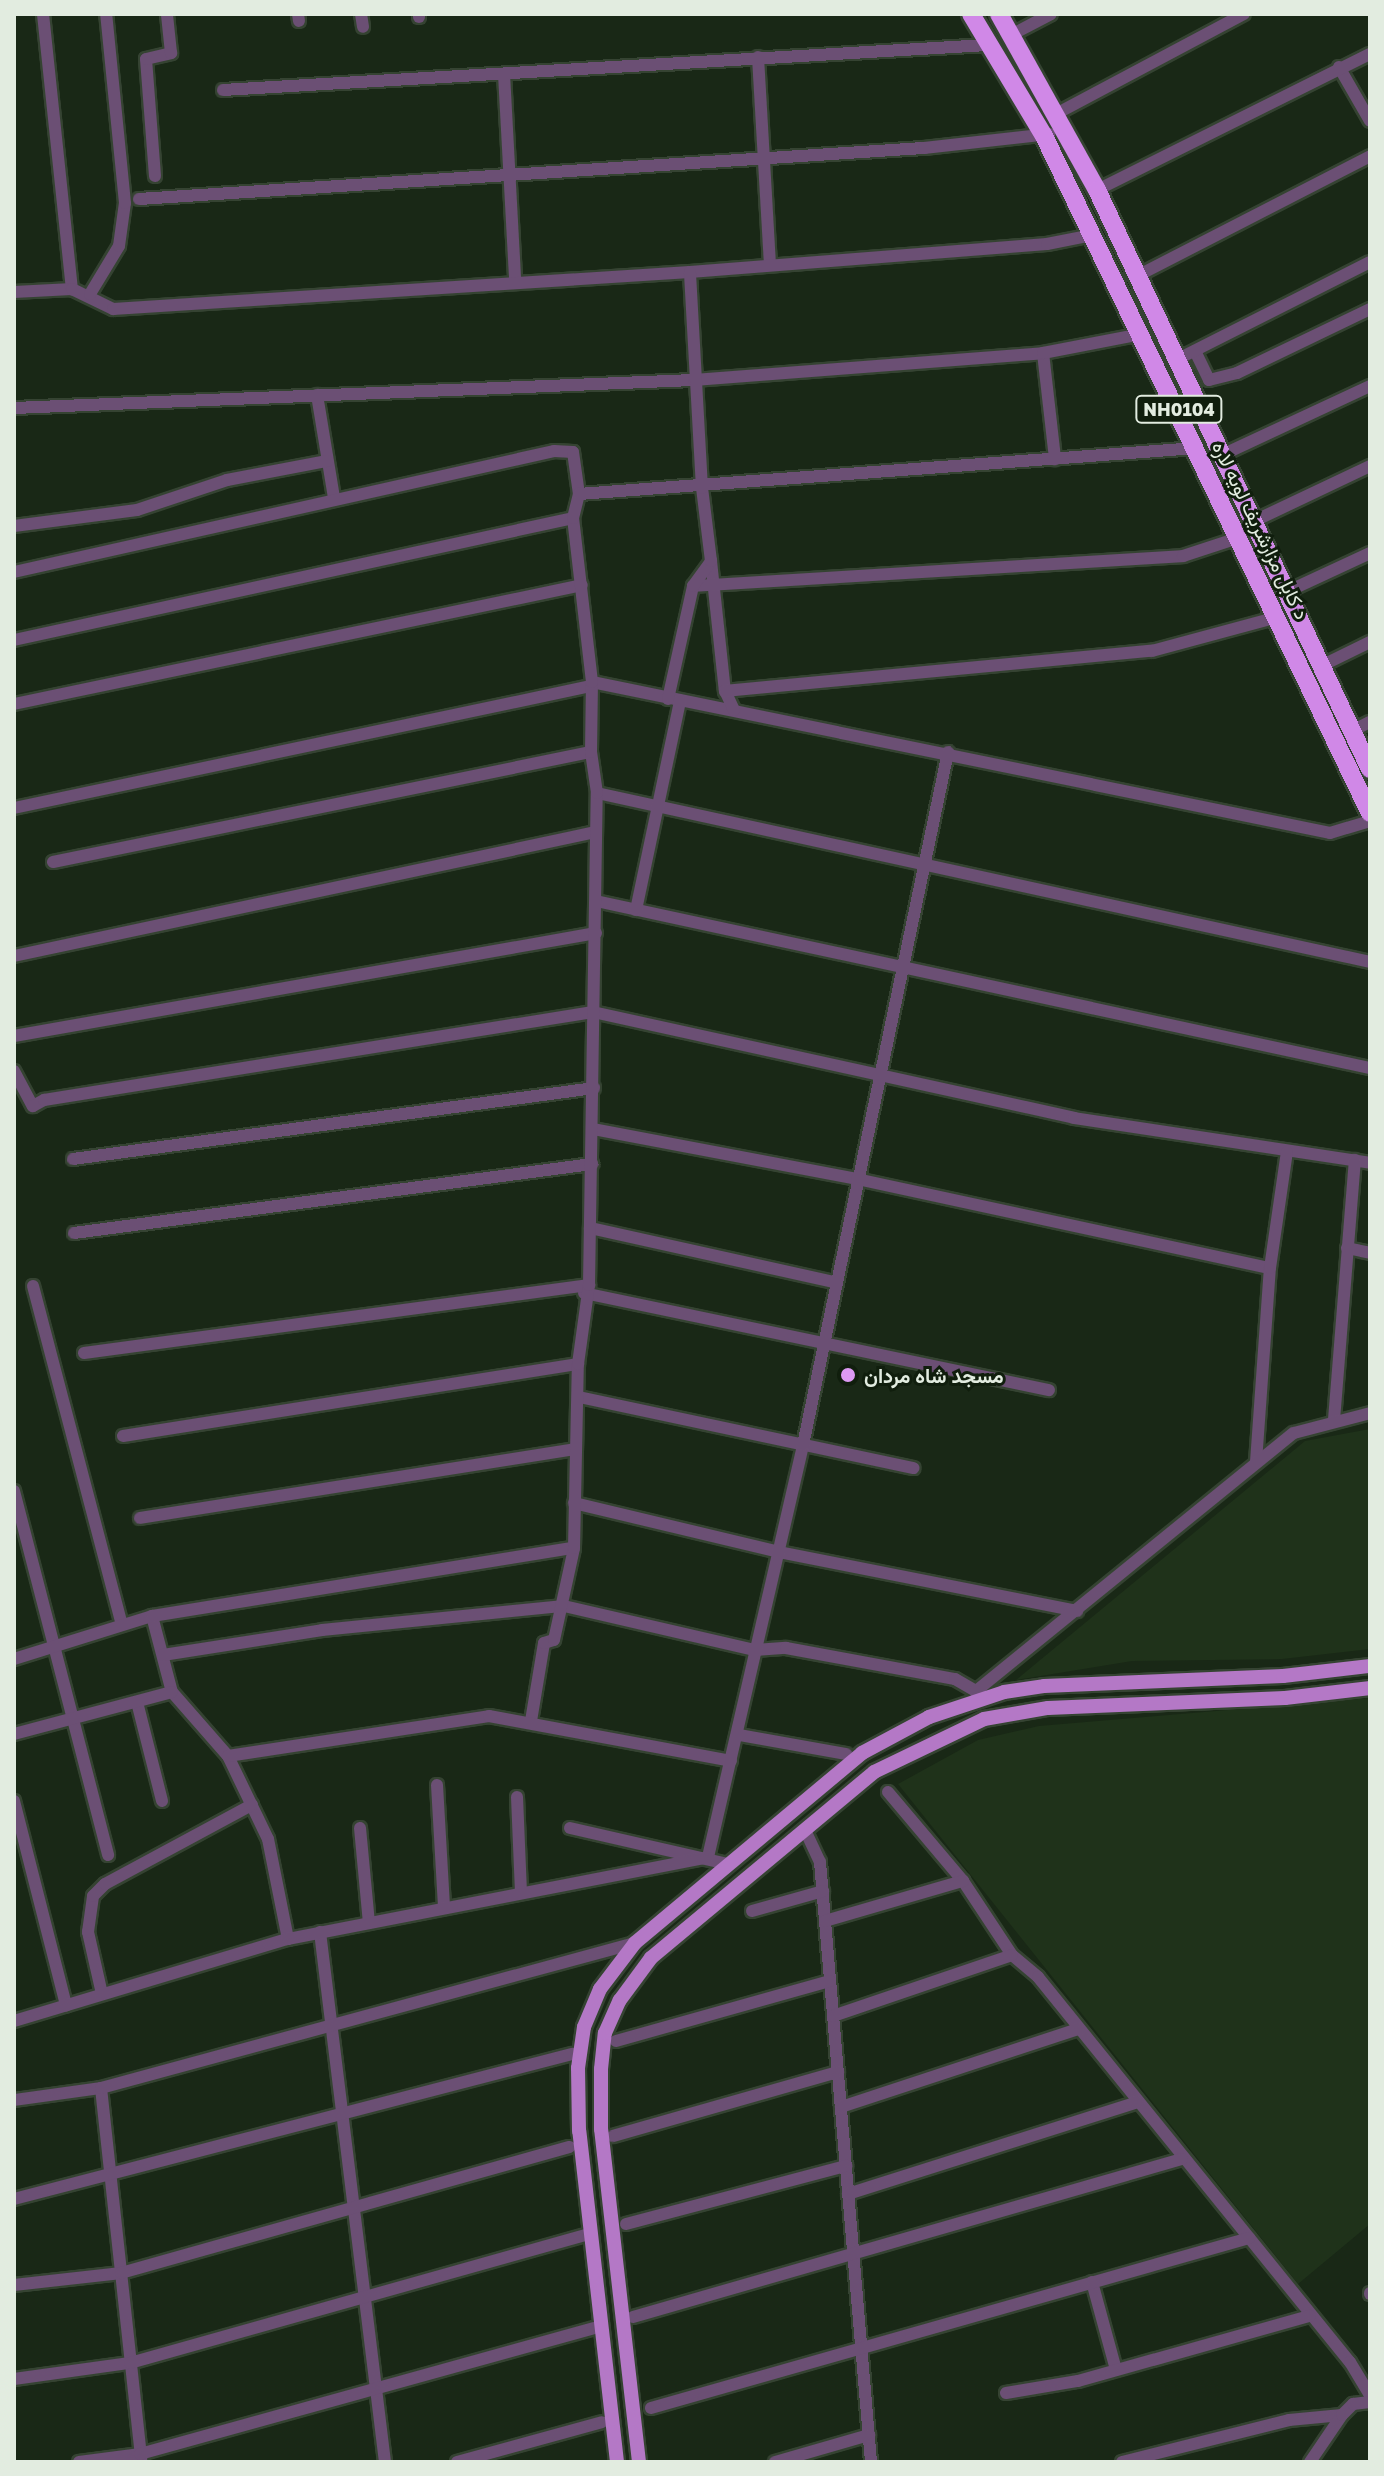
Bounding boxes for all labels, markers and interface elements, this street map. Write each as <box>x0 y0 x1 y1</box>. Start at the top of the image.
road number: NH0104 <box>1135 395 1223 423</box>
street label: د کابل مزارشریف لویه لاره <box>1207 437 1315 623</box>
place label: مسجد شاه مردان <box>864 1363 1004 1387</box>
marker: مسجد شاه مردان <box>839 1366 857 1384</box>

